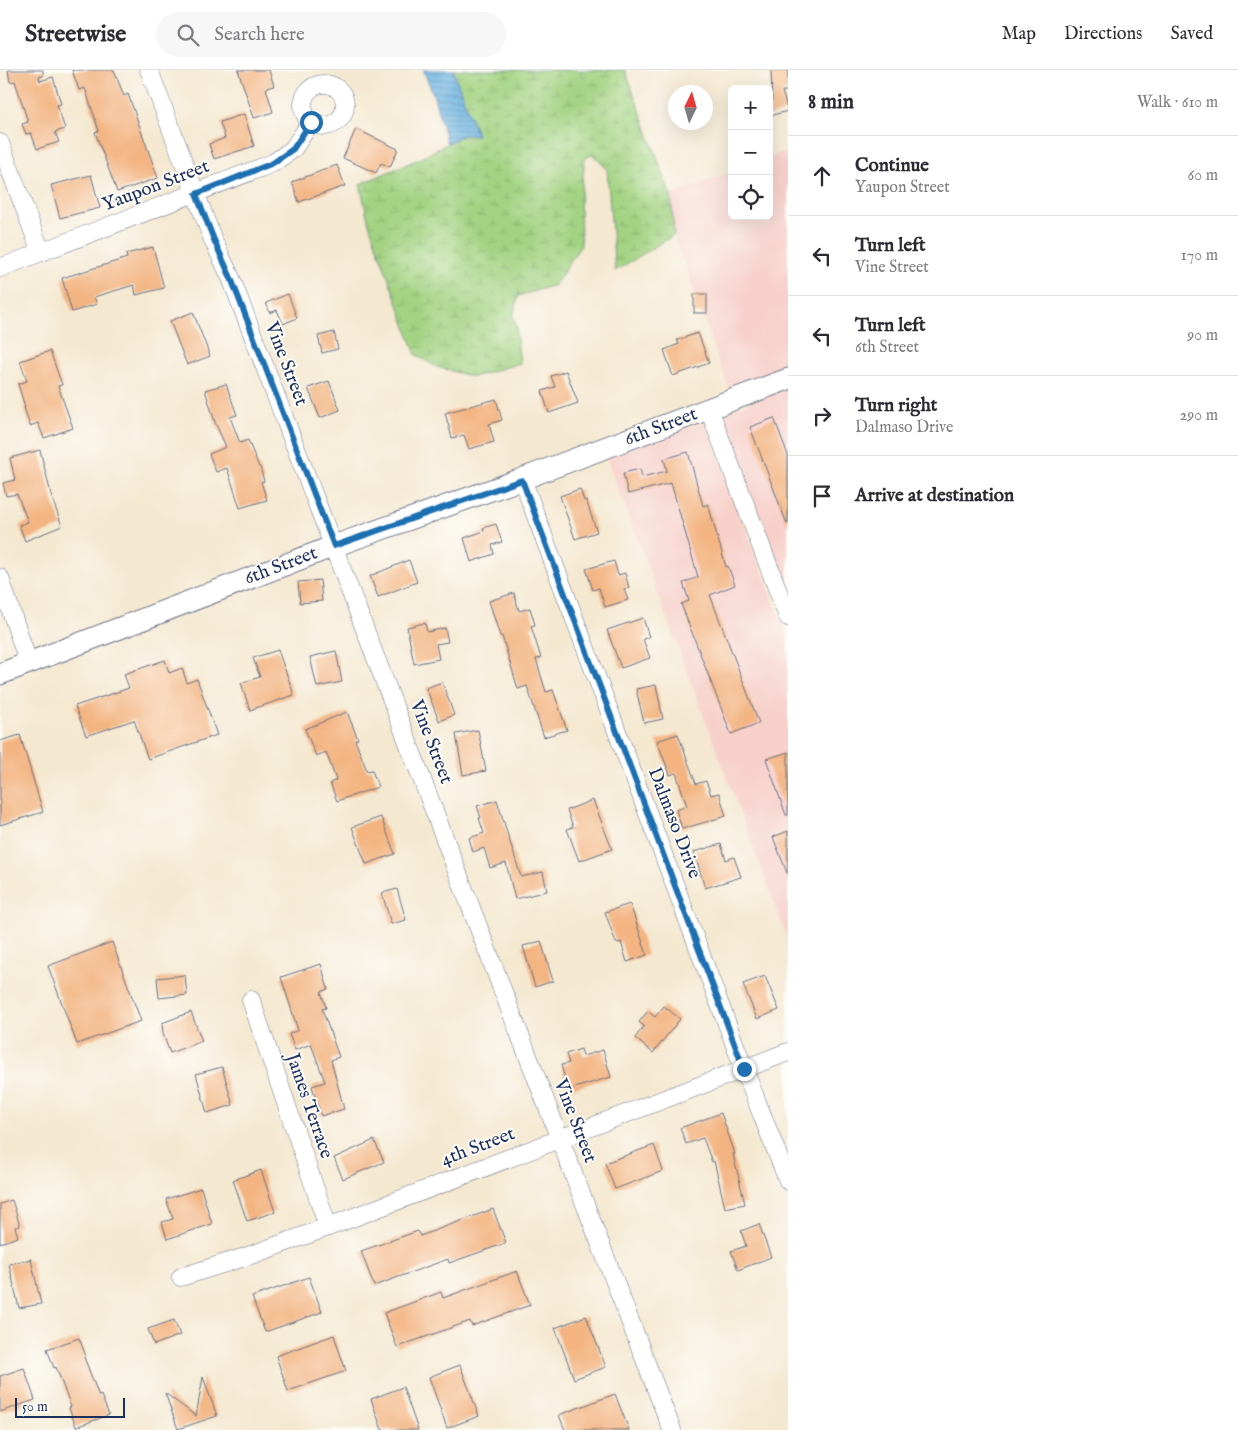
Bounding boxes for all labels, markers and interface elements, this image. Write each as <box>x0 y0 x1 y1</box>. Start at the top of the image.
search box <box>156 12 506 57</box>
text: Streetwise <box>25 19 126 50</box>
icon: search <box>174 21 202 49</box>
text: Search here <box>214 23 305 47</box>
text: Map <box>1002 23 1036 46</box>
text: Directions <box>1064 23 1142 46</box>
text: Saved <box>1170 23 1213 46</box>
north arrow <box>668 85 713 130</box>
map controls <box>728 85 773 220</box>
button: + <box>728 85 773 130</box>
text: 8 min <box>808 89 854 116</box>
text: Walk · 610 m <box>1137 93 1218 113</box>
route start <box>300 111 323 134</box>
button: − <box>728 130 773 175</box>
street label: Yaupon Street <box>99 154 213 217</box>
text: Continue <box>855 154 929 178</box>
icon: ahead <box>808 162 836 190</box>
text: 60 m <box>1188 166 1218 186</box>
button: locate <box>728 175 773 220</box>
text: Yaupon Street <box>855 178 950 198</box>
text: Turn left <box>855 234 926 258</box>
icon: left <box>808 242 836 270</box>
text: 170 m <box>1181 246 1218 266</box>
text: Vine Street <box>855 258 929 278</box>
text: Turn left <box>855 314 926 338</box>
street label: Vine Street <box>259 318 313 410</box>
icon: left <box>808 322 836 350</box>
text: 90 m <box>1187 326 1218 346</box>
text: 6th Street <box>855 338 919 358</box>
text: Turn right <box>855 394 937 418</box>
street label: 6th Street <box>621 402 701 452</box>
icon: right <box>808 402 836 430</box>
text: 290 m <box>1180 406 1218 426</box>
text: Dalmaso Drive <box>855 418 953 438</box>
icon: arrive <box>808 482 836 510</box>
text: Arrive at destination <box>855 484 1014 508</box>
street label: 6th Street <box>241 541 321 591</box>
street label: Vine Street <box>404 696 458 788</box>
street label: Dalmaso Drive <box>642 764 706 882</box>
street label: James Terrace <box>279 1048 338 1162</box>
route end <box>733 1058 756 1081</box>
street label: Vine Street <box>548 1075 602 1167</box>
street label: 4th Street <box>438 1122 519 1172</box>
scale bar <box>15 1395 125 1418</box>
text: 50 m <box>22 1398 48 1416</box>

